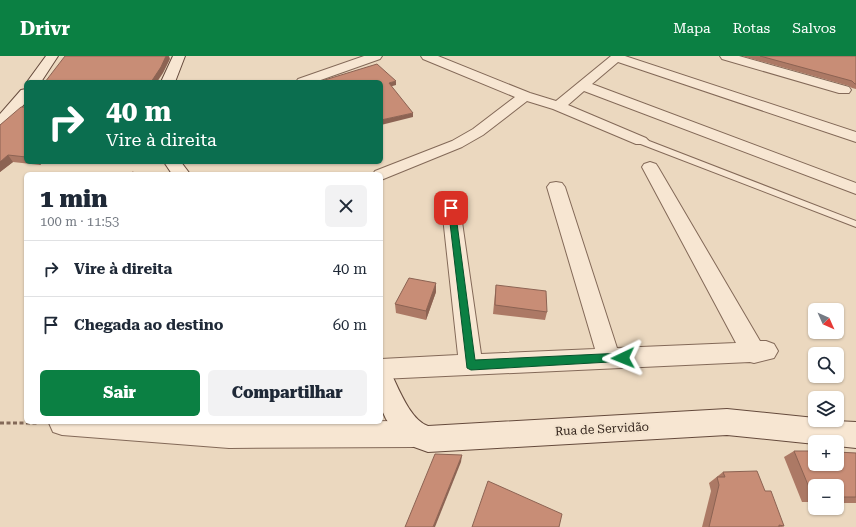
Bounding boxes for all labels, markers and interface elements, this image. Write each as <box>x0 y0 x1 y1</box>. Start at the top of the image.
text: Drivr <box>20 17 70 40</box>
text: Mapa <box>673 20 711 36</box>
text: Rotas <box>733 20 770 36</box>
text: Salvos <box>792 20 836 36</box>
text: 40 m <box>106 95 171 128</box>
icon: right <box>40 96 92 148</box>
text: Vire à direita <box>106 129 217 150</box>
text: 1 min <box>40 185 107 213</box>
button: close <box>325 185 367 227</box>
pin <box>434 191 468 225</box>
icon: arrive <box>440 197 462 219</box>
text: 100 m · 11:53 <box>40 214 119 229</box>
icon: right <box>40 258 62 280</box>
text: Vire à direita <box>74 260 172 278</box>
text: 40 m <box>333 260 367 278</box>
north arrow <box>808 303 844 339</box>
map controls <box>808 303 844 515</box>
icon: arrive <box>40 314 62 336</box>
text: Chegada ao destino <box>74 316 223 334</box>
text: 60 m <box>333 316 367 334</box>
position arrow <box>602 337 644 379</box>
button: search <box>808 347 844 383</box>
button: Sair <box>40 370 200 416</box>
button: Compartilhar <box>208 370 367 416</box>
button: layers <box>808 391 844 427</box>
street label: Rua de Servidão <box>555 420 649 438</box>
button: + <box>808 435 844 471</box>
button: − <box>808 479 844 515</box>

